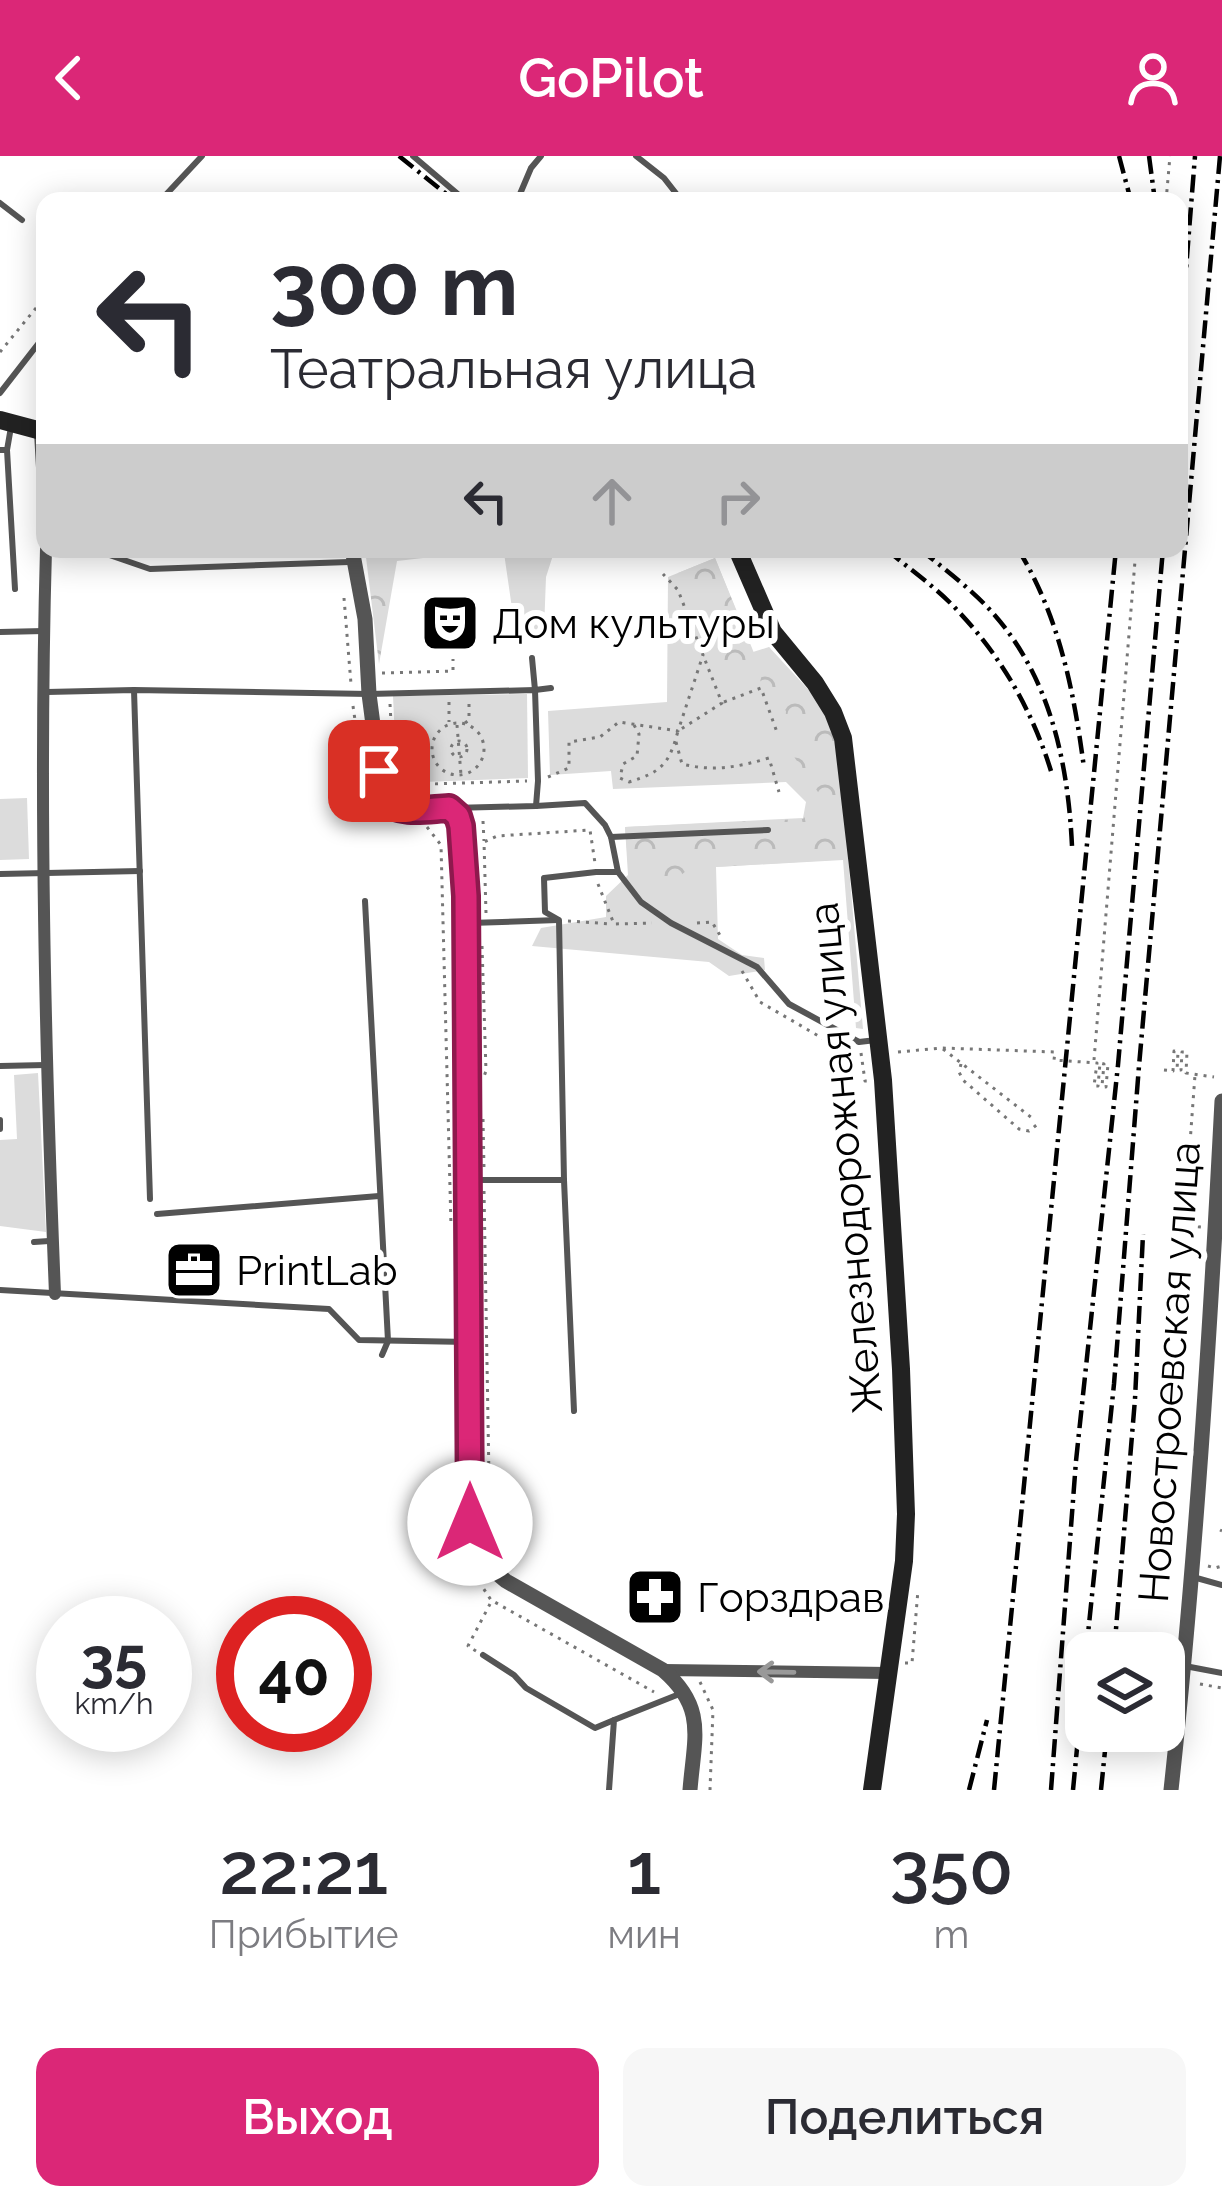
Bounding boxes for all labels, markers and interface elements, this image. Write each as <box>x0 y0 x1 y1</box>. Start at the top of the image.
icon: back <box>36 45 102 111</box>
icon: person <box>1120 45 1186 111</box>
text: GoPilot <box>518 46 704 110</box>
text: 300 m <box>270 236 518 335</box>
icon: left <box>72 240 228 396</box>
text: Театральная улица <box>270 337 757 401</box>
icon: left <box>453 468 519 534</box>
icon: ahead <box>579 468 645 534</box>
icon: right <box>705 468 771 534</box>
theatre icon: Дом культуры <box>419 592 481 654</box>
place label: Дом культуры <box>492 599 775 648</box>
pin <box>328 720 430 822</box>
icon: arrive <box>346 738 412 804</box>
street label: Железнодорожная улица <box>799 900 892 1416</box>
street label: Новостроевская улица <box>1129 1140 1210 1604</box>
office icon: PrintLab <box>163 1239 225 1301</box>
place label: PrintLab <box>236 1246 398 1295</box>
position arrow <box>407 1460 533 1586</box>
pharmacy icon: Горздрав <box>624 1566 686 1628</box>
place label: Горздрав <box>697 1573 884 1622</box>
speed limit sign: 40 <box>216 1596 372 1752</box>
text: 35 <box>81 1624 147 1694</box>
map controls <box>1065 1632 1185 1752</box>
button: layers <box>1065 1632 1185 1752</box>
one-way arrow <box>757 1660 796 1683</box>
text: km/h <box>74 1686 154 1721</box>
text: 22:21 <box>220 1826 388 1911</box>
text: 1 <box>627 1826 661 1911</box>
text: 350 <box>890 1826 1013 1911</box>
text: Прибытие <box>209 1911 399 1957</box>
text: мин <box>608 1911 681 1957</box>
text: m <box>933 1911 969 1957</box>
button: Выход <box>36 2048 599 2186</box>
button: Поделиться <box>623 2048 1186 2186</box>

